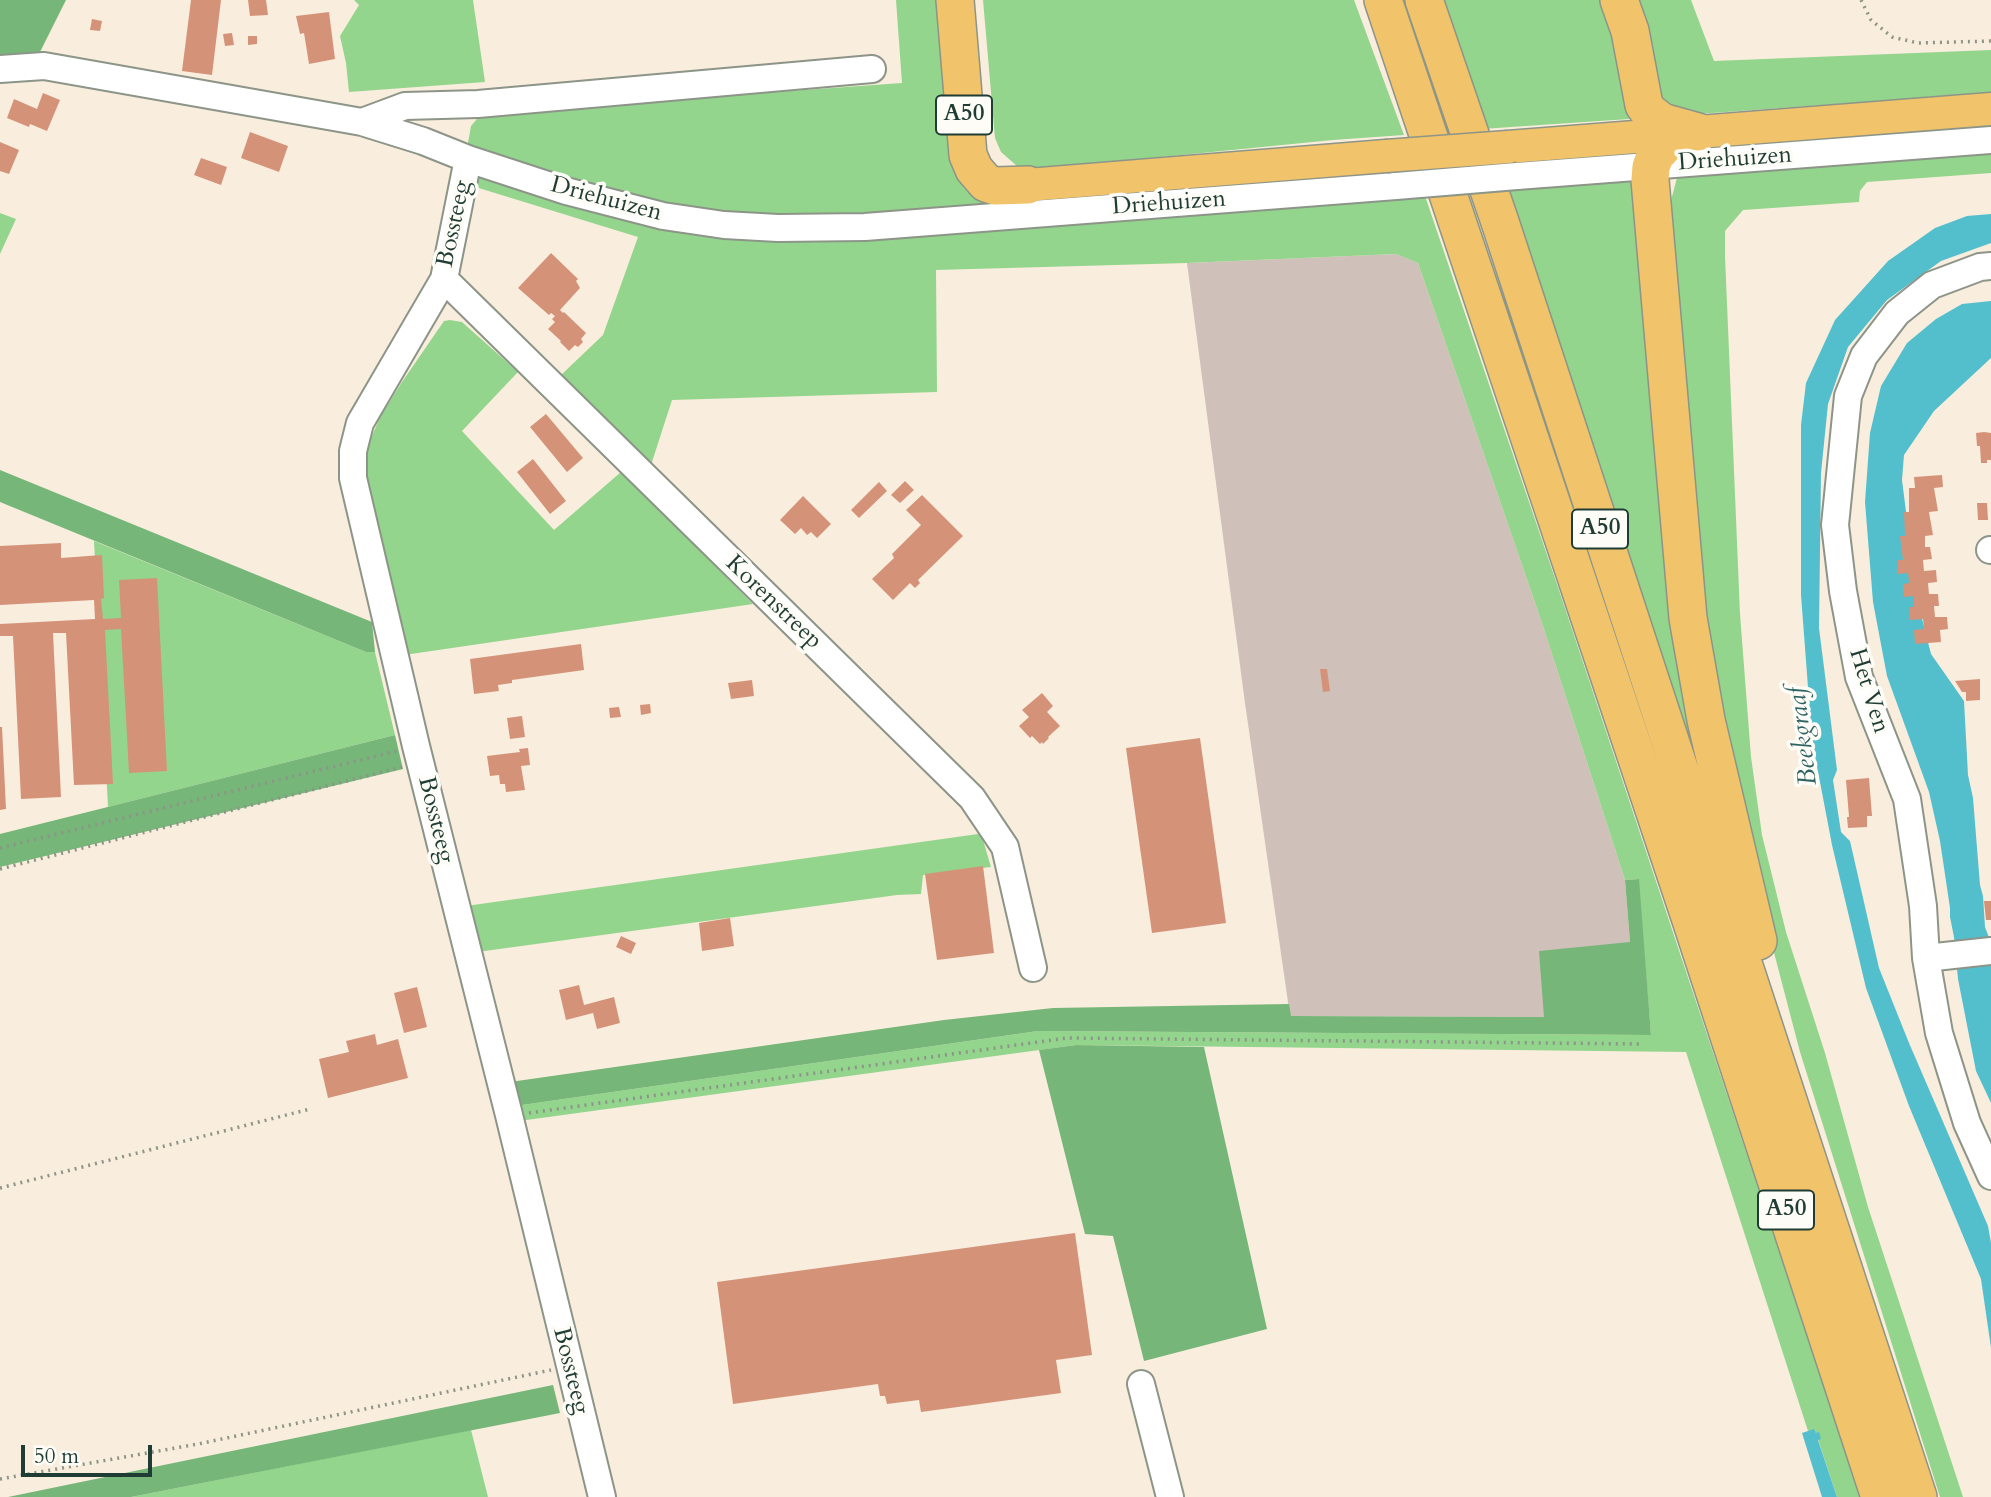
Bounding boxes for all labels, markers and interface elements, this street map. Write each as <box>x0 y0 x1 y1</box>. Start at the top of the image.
road number: A50 <box>936 96 992 134</box>
street label: Driehuizen <box>1677 142 1793 178</box>
street label: Driehuizen <box>547 171 665 229</box>
street label: Bossteeg <box>432 178 478 270</box>
street label: Driehuizen <box>1111 186 1227 222</box>
road number: A50 <box>1572 509 1628 548</box>
street label: Korenstreep <box>719 550 827 656</box>
street label: Het Ven <box>1841 645 1895 737</box>
water label: Beekgraaf <box>1782 685 1826 787</box>
street label: Bossteeg <box>410 774 460 866</box>
road number: A50 <box>1758 1190 1814 1230</box>
street label: Bossteeg <box>545 1325 595 1417</box>
scale bar <box>24 1430 156 1474</box>
text: 50 m <box>34 1442 79 1471</box>

